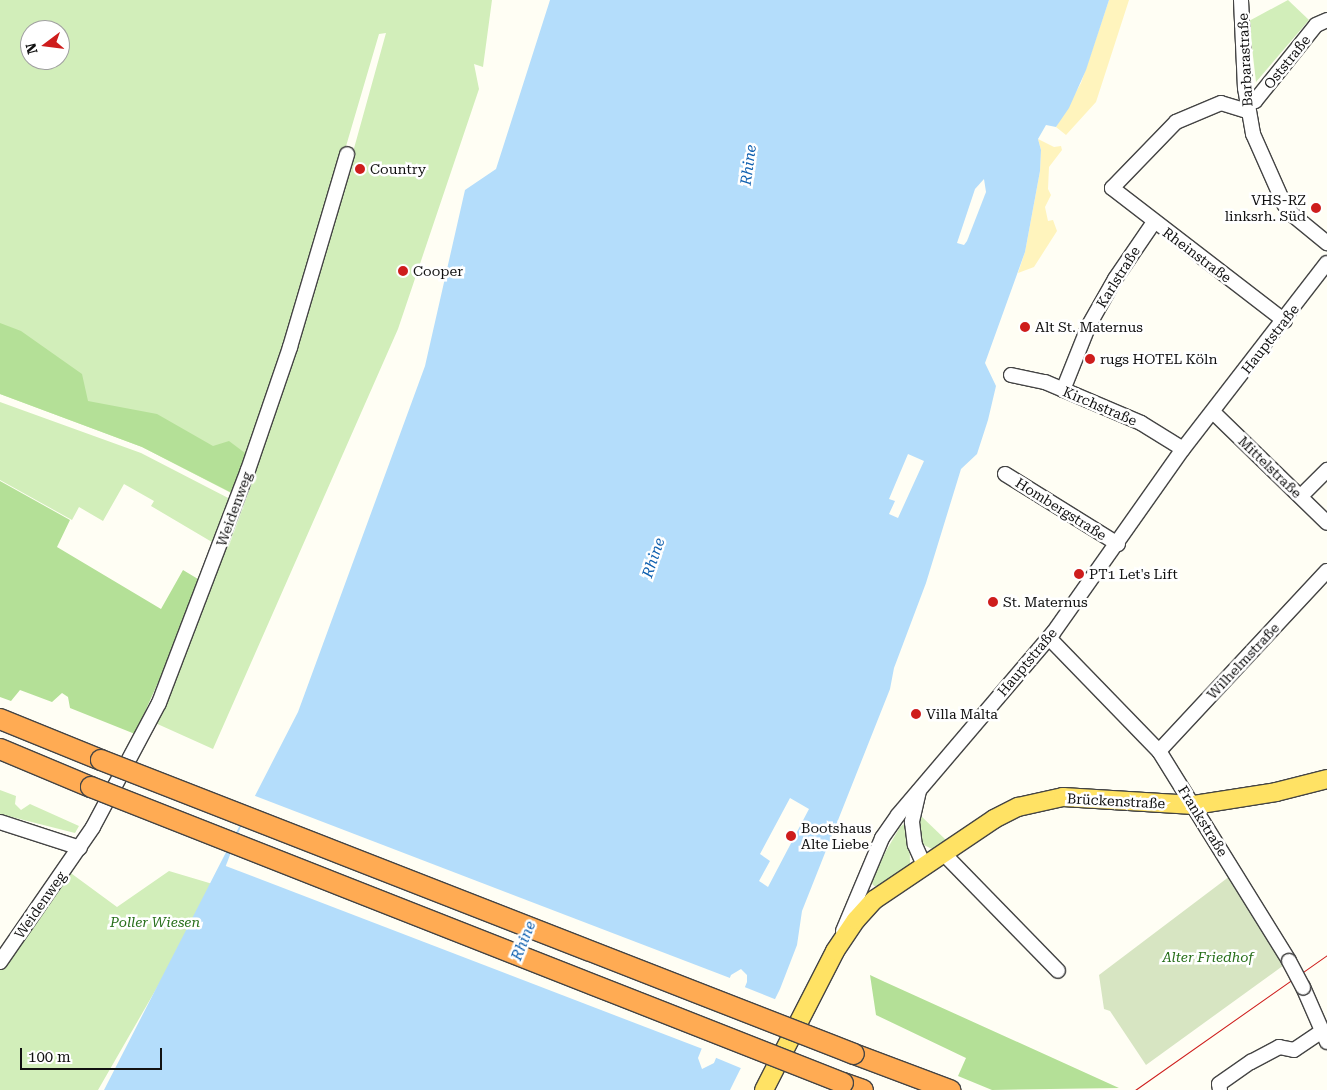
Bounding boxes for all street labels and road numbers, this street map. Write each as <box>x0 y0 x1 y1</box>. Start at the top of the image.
street label: Barbarastraße <box>1234 13 1256 107</box>
street label: Oststraße <box>1260 32 1314 92</box>
street label: Rheinstraße <box>1159 224 1235 286</box>
street label: Karlstraße <box>1093 243 1143 311</box>
street label: Hauptstraße <box>1238 301 1302 377</box>
street label: Kirchstraße <box>1061 383 1139 429</box>
street label: Mittelstraße <box>1235 433 1305 501</box>
street label: Weidenweg <box>213 469 255 549</box>
street label: Hombergstraße <box>1012 474 1110 544</box>
street label: Wilhelmstraße <box>1203 619 1283 703</box>
street label: Hauptstraße <box>994 625 1060 699</box>
street label: Frankstraße <box>1175 782 1231 860</box>
street label: Brückenstraße <box>1066 790 1166 812</box>
street label: Weidenweg <box>11 868 69 942</box>

